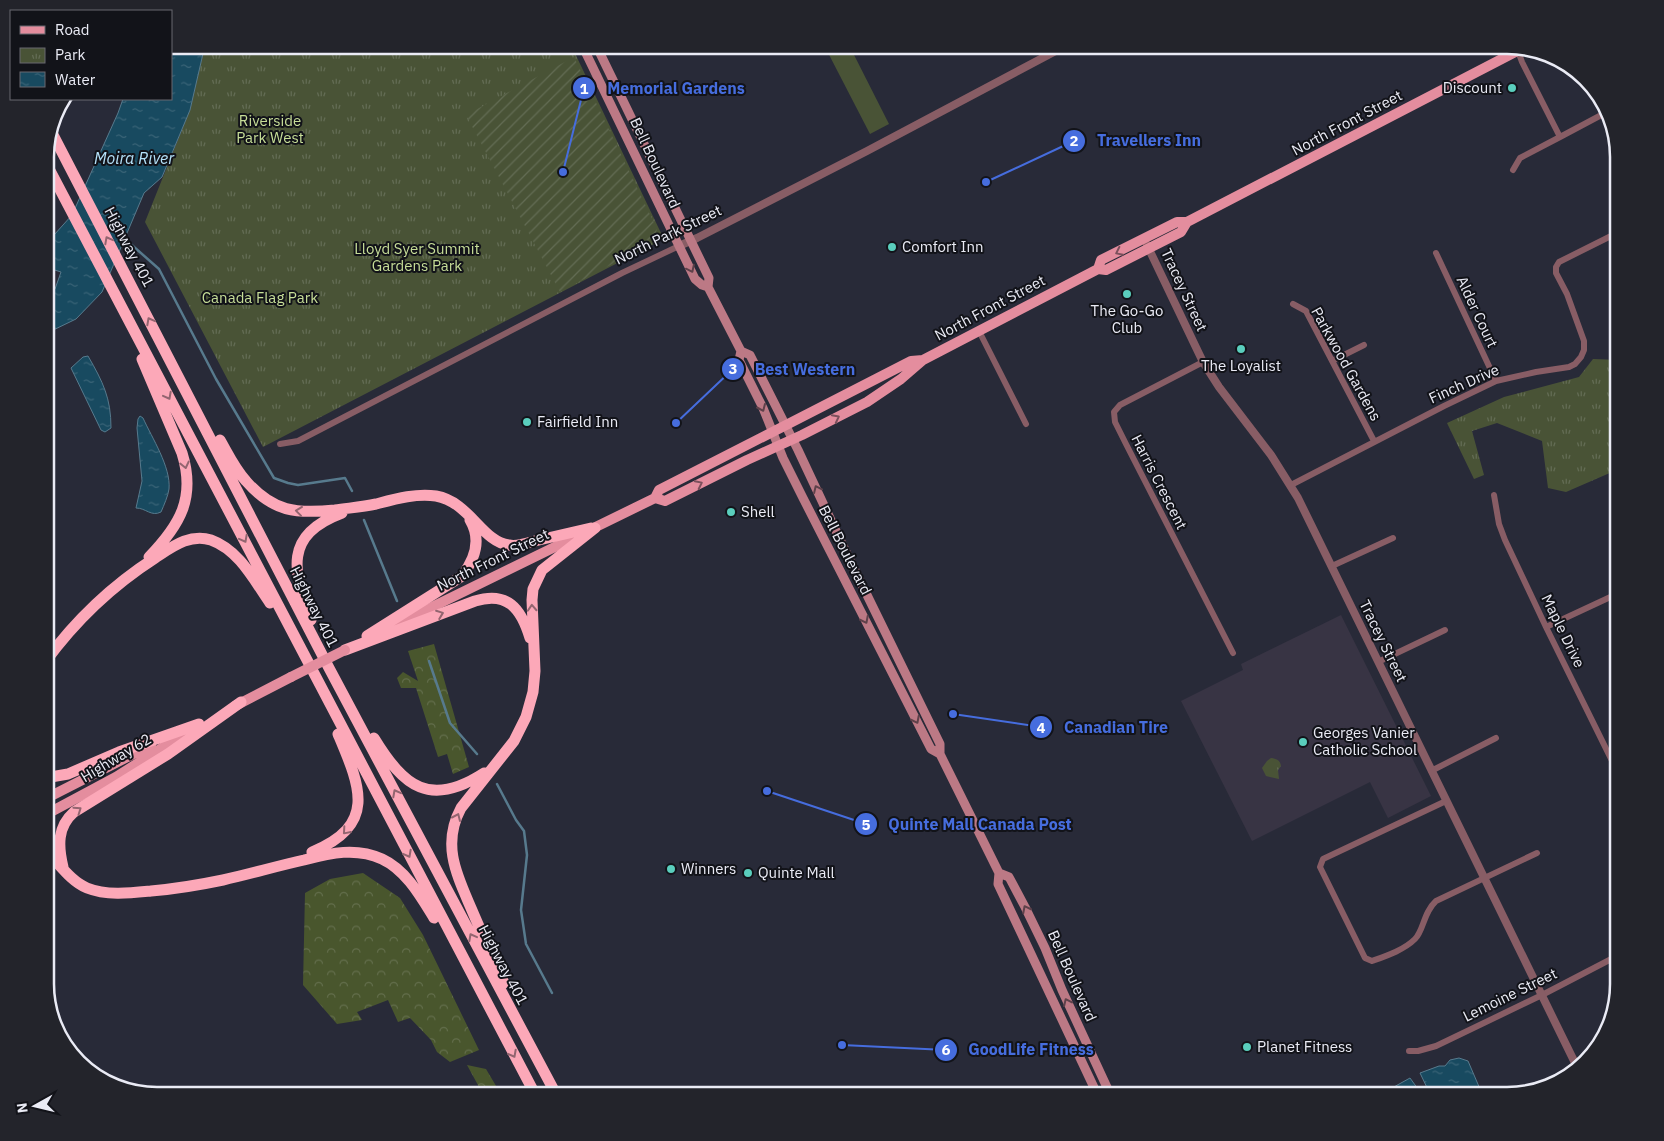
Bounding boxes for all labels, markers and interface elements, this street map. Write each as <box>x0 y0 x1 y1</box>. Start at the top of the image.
legend <box>10 10 172 100</box>
text: Road <box>55 20 90 39</box>
text: Park <box>55 45 85 64</box>
text: Water <box>55 70 96 89</box>
callout: Memorial Gardens <box>572 73 754 104</box>
text: Memorial Gardens <box>607 78 745 98</box>
place label: Discount <box>1443 78 1502 97</box>
text: 1 <box>579 79 589 98</box>
marker: Discount <box>1506 82 1518 94</box>
street label: North Front Street <box>1288 85 1405 160</box>
park label: Riverside Park West <box>236 111 304 147</box>
street label: Bell Boulevard <box>626 114 685 211</box>
callout: Travellers Inn <box>1062 125 1211 156</box>
text: Travellers Inn <box>1097 130 1201 150</box>
text: 2 <box>1069 131 1079 150</box>
water label: Moira River <box>94 148 175 168</box>
street label: North Park Street <box>611 200 725 269</box>
street label: Highway 401 <box>100 203 159 290</box>
one-way arrow <box>104 236 114 245</box>
place label: Comfort Inn <box>902 237 983 256</box>
park label: Lloyd Syer Summit Gardens Park <box>354 239 480 275</box>
marker: Comfort Inn <box>886 241 898 253</box>
one-way arrow <box>1115 245 1124 255</box>
street label: Tracey Street <box>1157 245 1212 334</box>
one-way arrow <box>684 264 695 273</box>
street label: North Front Street <box>931 270 1048 345</box>
street label: Alder Court <box>1453 273 1502 351</box>
park label: Canada Flag Park <box>202 288 318 307</box>
marker: The Go-Go Club <box>1121 288 1133 300</box>
place label: The Go-Go Club <box>1091 301 1163 337</box>
street label: Parkwood Gardens <box>1307 303 1386 424</box>
one-way arrow <box>146 317 156 326</box>
marker: The Loyalist <box>1235 343 1247 355</box>
callout: Best Western <box>720 354 866 385</box>
place label: The Loyalist <box>1201 356 1281 375</box>
text: 3 <box>728 359 738 378</box>
text: Best Western <box>755 359 855 379</box>
street label: Finch Drive <box>1426 360 1502 407</box>
one-way arrow <box>162 390 172 399</box>
one-way arrow <box>756 403 767 412</box>
place label: Fairfield Inn <box>537 412 618 431</box>
one-way arrow <box>831 414 840 424</box>
marker: Fairfield Inn <box>521 416 533 428</box>
street label: Harris Crescent <box>1127 431 1192 532</box>
one-way arrow <box>179 460 190 469</box>
one-way arrow <box>694 480 703 490</box>
one-way arrow <box>813 486 823 495</box>
place label: Shell <box>741 502 775 521</box>
street label: Bell Boulevard <box>815 502 876 598</box>
marker: Shell <box>725 506 737 518</box>
one-way arrow <box>295 507 304 517</box>
street label: North Front Street <box>434 524 552 595</box>
one-way arrow <box>237 534 247 543</box>
street label: Highway 401 <box>286 563 343 650</box>
street label: Maple Drive <box>1537 591 1589 671</box>
street label: Tracey Street <box>1355 597 1412 685</box>
one-way arrow <box>527 603 538 611</box>
one-way arrow <box>435 610 444 620</box>
one-way arrow <box>859 615 869 624</box>
callout: Canadian Tire <box>1029 712 1178 743</box>
one-way arrow <box>910 715 920 724</box>
text: Canadian Tire <box>1064 717 1168 737</box>
text: 4 <box>1036 718 1046 737</box>
place label: Georges Vanier Catholic School <box>1313 723 1417 759</box>
street label: Highway 62 <box>77 729 155 786</box>
marker: Georges Vanier Catholic School <box>1297 736 1309 748</box>
one-way arrow <box>392 790 402 799</box>
one-way arrow <box>72 807 81 816</box>
callout: Quinte Mall Canada Post <box>854 809 1082 840</box>
one-way arrow <box>451 813 461 822</box>
text: Quinte Mall Canada Post <box>888 814 1072 834</box>
text: 5 <box>861 815 871 834</box>
one-way arrow <box>343 825 352 834</box>
one-way arrow <box>402 849 412 858</box>
place label: Winners <box>681 859 736 878</box>
marker: Winners <box>665 863 677 875</box>
place label: Quinte Mall <box>758 863 835 882</box>
marker: Quinte Mall <box>742 867 754 879</box>
one-way arrow <box>1022 906 1032 915</box>
street label: Highway 401 <box>474 921 533 1008</box>
street label: Bell Boulevard <box>1044 927 1101 1024</box>
one-way arrow <box>468 933 478 942</box>
street label: Lemoine Street <box>1460 964 1560 1026</box>
one-way arrow <box>1063 998 1073 1007</box>
callout: GoodLife Fitness <box>934 1034 1104 1065</box>
place label: Planet Fitness <box>1257 1037 1352 1056</box>
text: GoodLife Fitness <box>968 1039 1094 1059</box>
text: 6 <box>941 1040 951 1059</box>
marker: Planet Fitness <box>1241 1041 1253 1053</box>
one-way arrow <box>507 1049 517 1058</box>
north arrow <box>10 1081 60 1131</box>
text: N <box>13 1102 32 1114</box>

